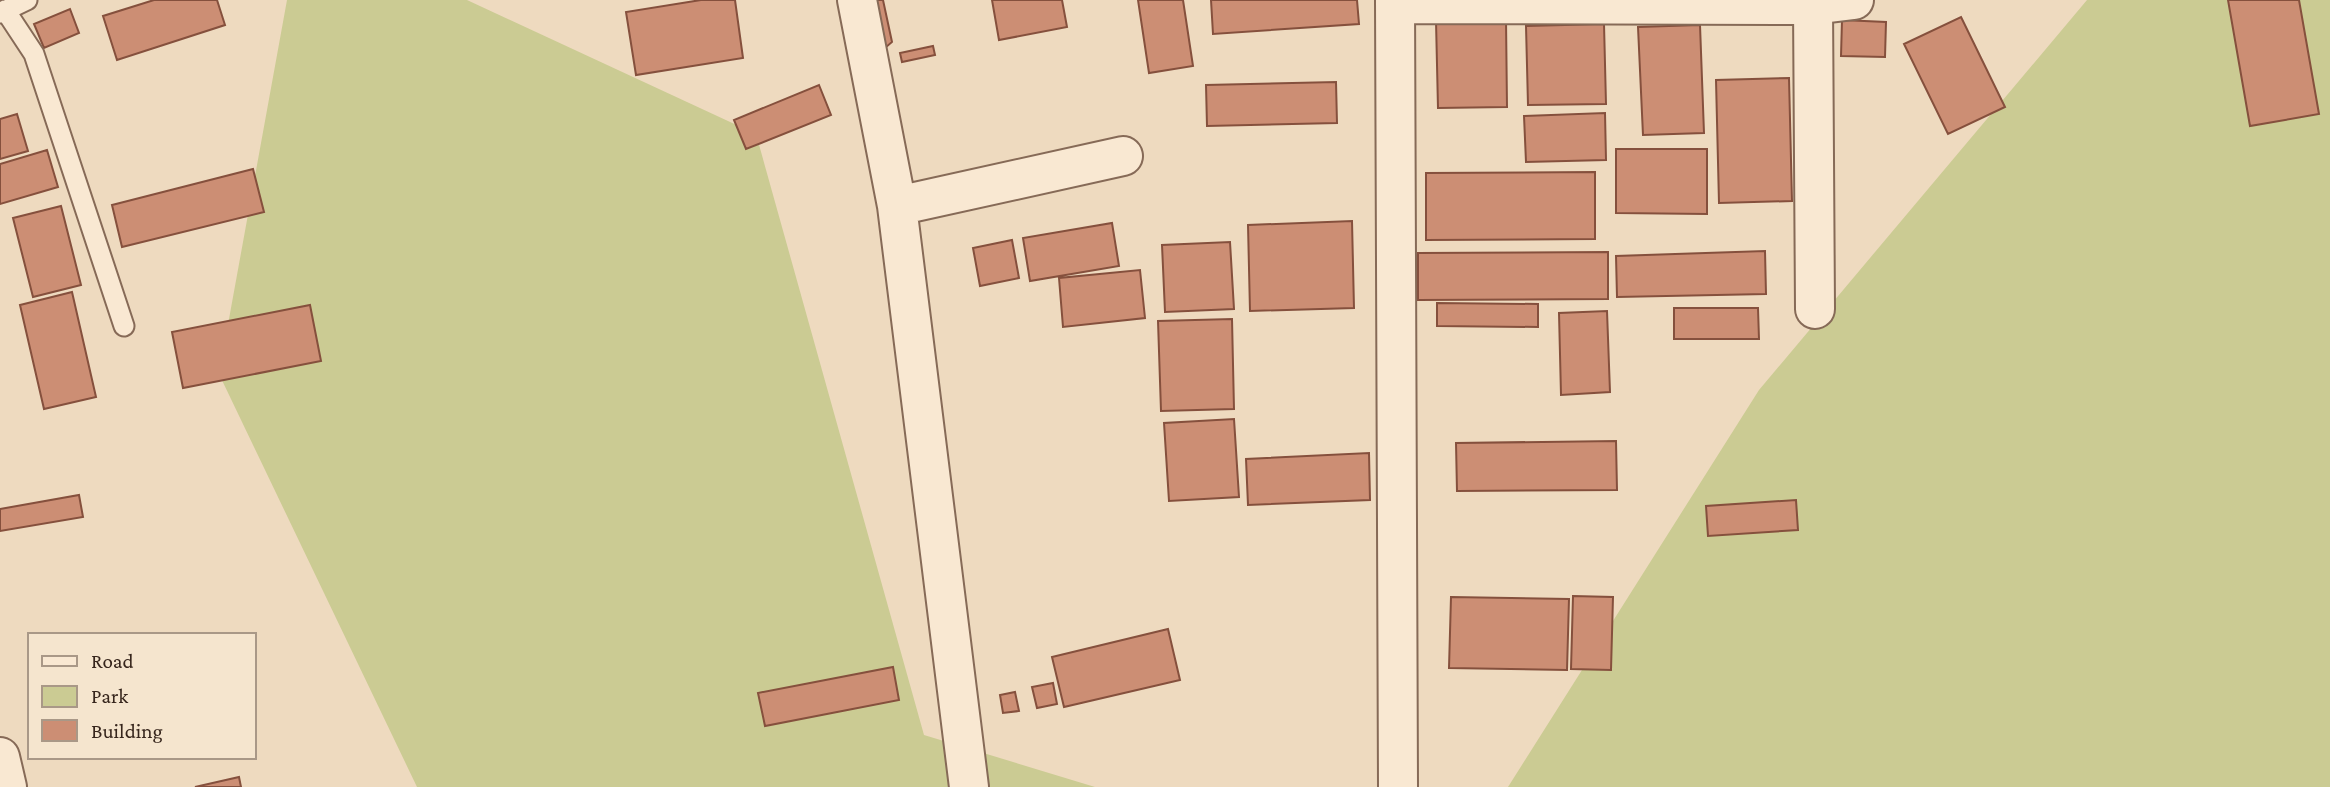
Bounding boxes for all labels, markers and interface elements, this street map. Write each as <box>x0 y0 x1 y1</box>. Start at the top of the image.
legend <box>28 633 256 759</box>
text: Road <box>91 649 134 673</box>
text: Park <box>91 684 128 708</box>
text: Building <box>91 719 163 743</box>

